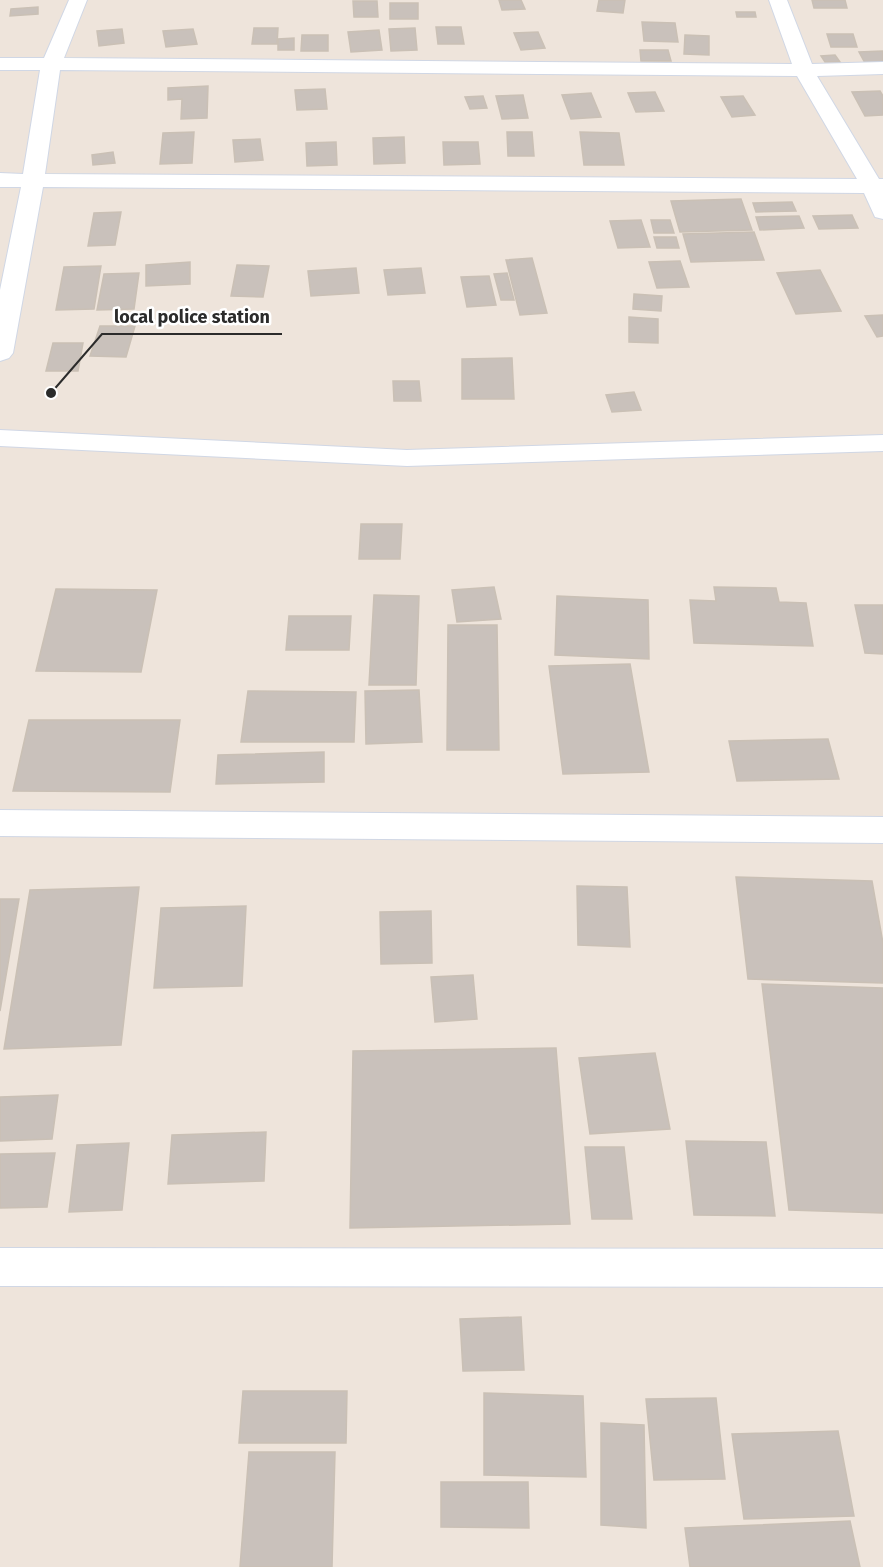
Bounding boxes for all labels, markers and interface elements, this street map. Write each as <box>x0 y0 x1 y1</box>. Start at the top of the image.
callout: local police station <box>102 298 282 334</box>
text: local police station <box>114 306 270 328</box>

